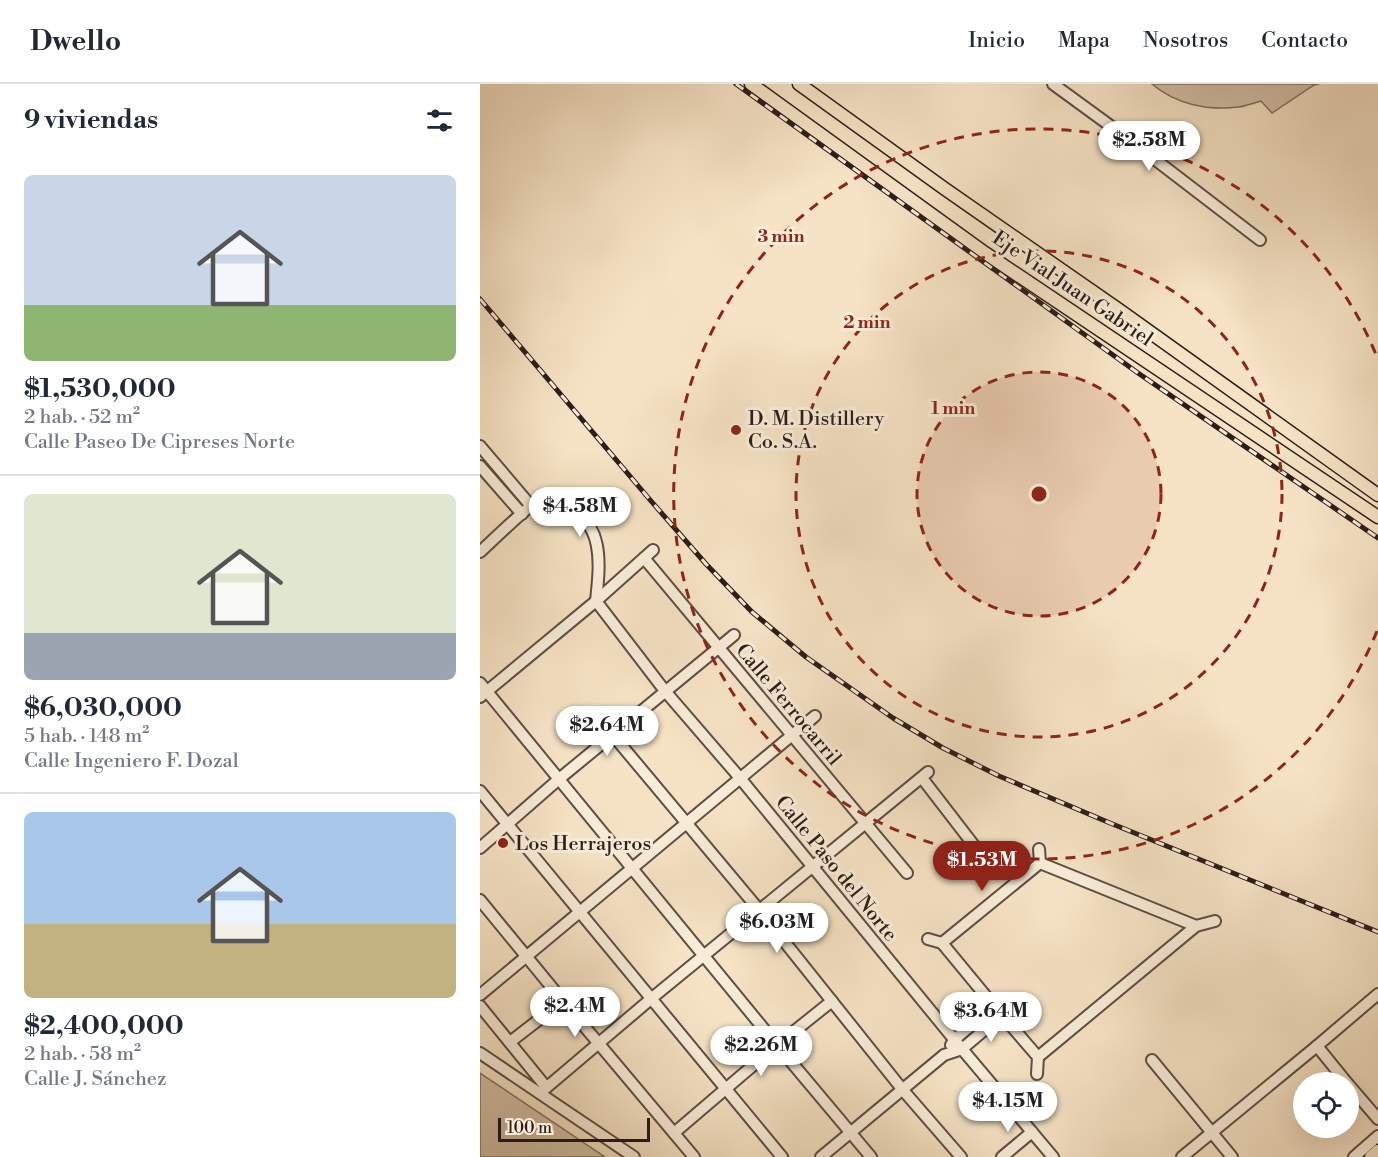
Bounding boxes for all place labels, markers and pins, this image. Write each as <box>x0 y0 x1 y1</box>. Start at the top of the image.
pin: $2.58M <box>1100 121 1198 172</box>
place label: D. M. Distillery Co. S.A. <box>748 407 884 455</box>
marker: D. M. Distillery Co. S.A. <box>729 423 743 437</box>
centre of rings <box>1029 484 1049 504</box>
pin: $4.58M <box>531 487 629 538</box>
pin: $2.64M <box>558 706 656 757</box>
place label: Los Herrajeros <box>515 832 651 857</box>
marker: Los Herrajeros <box>496 836 510 850</box>
pin: $1.53M <box>933 841 1031 892</box>
pin: $6.03M <box>728 903 826 954</box>
pin: $2.4M <box>533 987 617 1038</box>
pin: $3.64M <box>942 992 1040 1043</box>
pin: $2.26M <box>712 1026 810 1077</box>
pin: $4.15M <box>959 1082 1057 1133</box>

